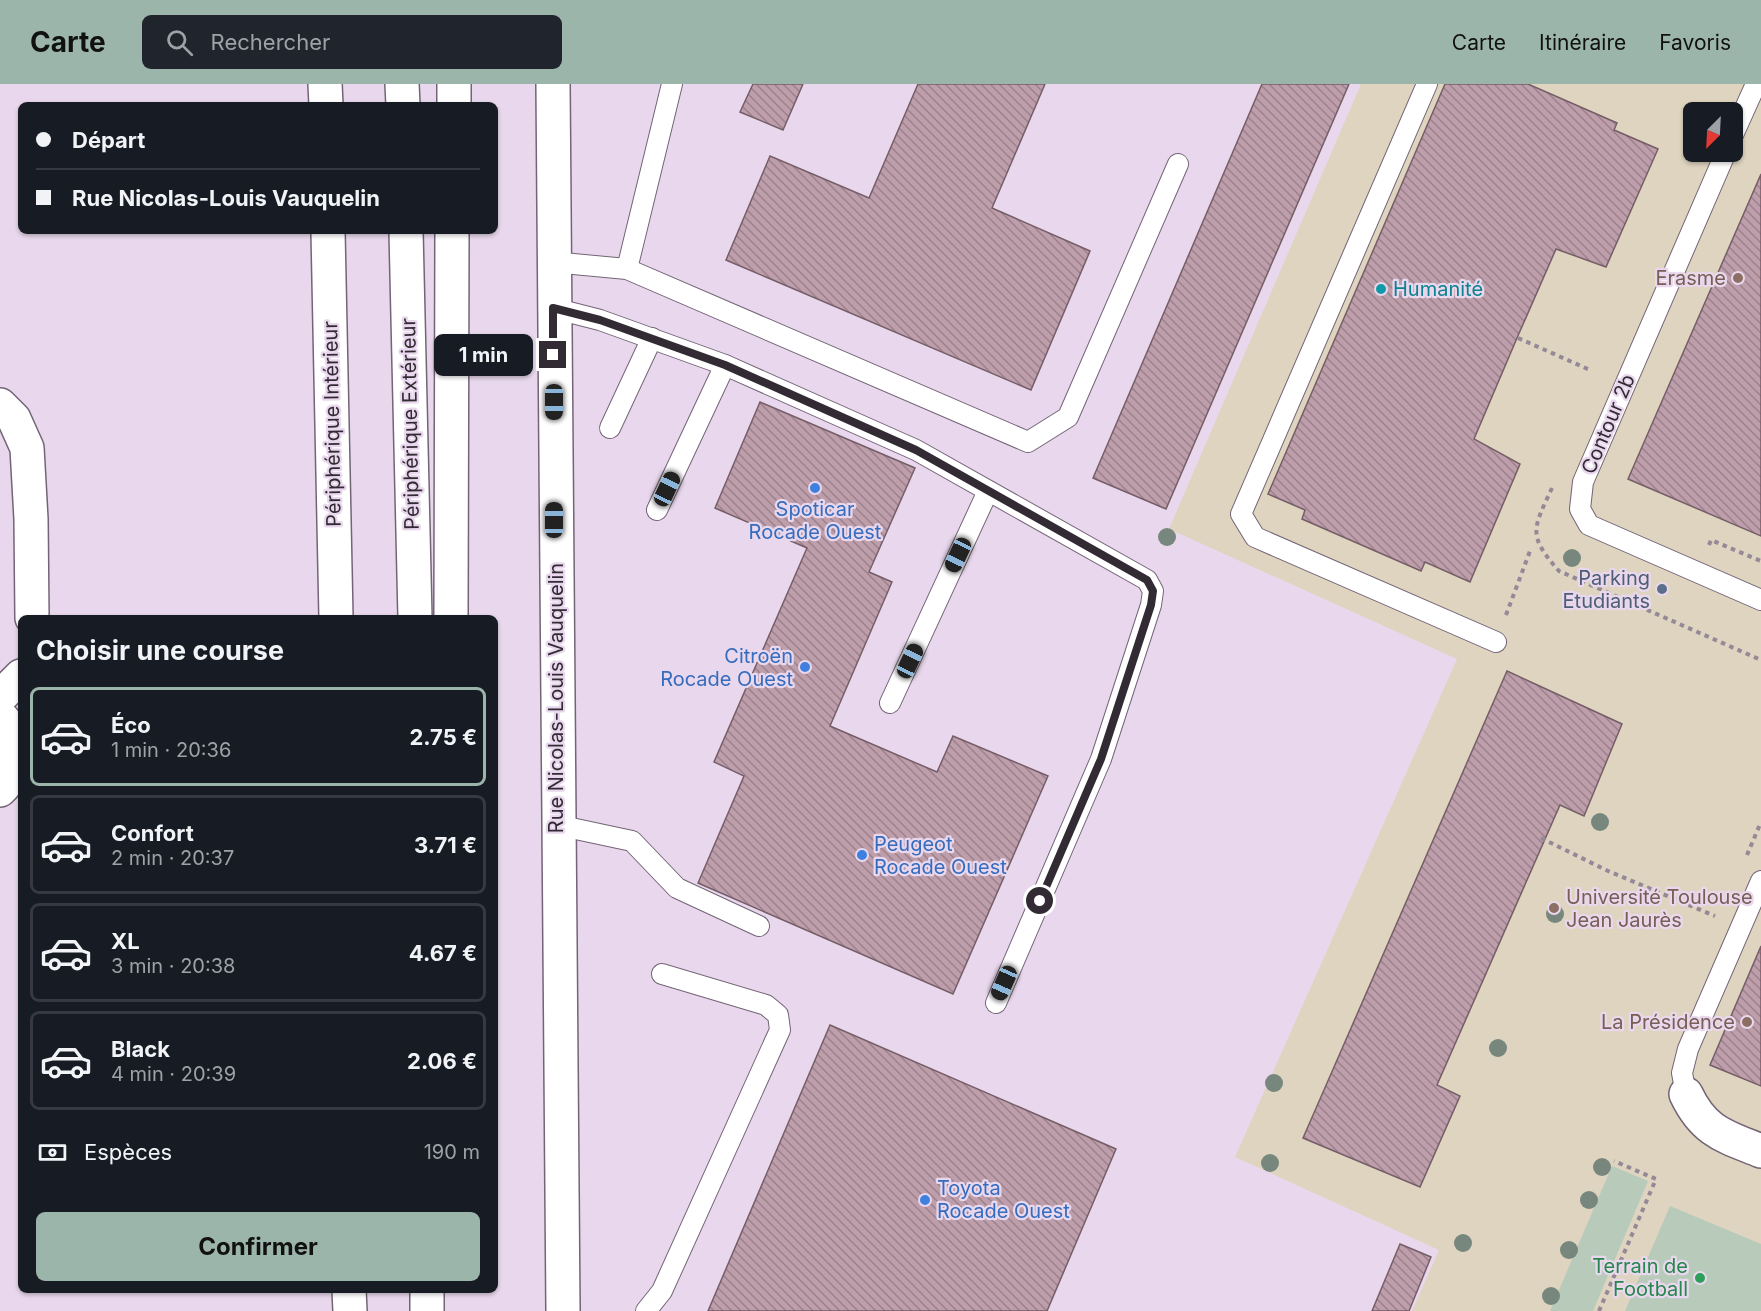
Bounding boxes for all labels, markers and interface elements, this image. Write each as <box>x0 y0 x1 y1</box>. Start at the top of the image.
search box <box>142 15 562 69</box>
text: Carte <box>30 25 106 59</box>
icon: search <box>163 26 196 59</box>
text: Rechercher <box>211 29 330 55</box>
text: Carte <box>1452 30 1506 55</box>
text: Itinéraire <box>1539 30 1626 55</box>
text: Favoris <box>1659 30 1731 55</box>
north arrow <box>1683 102 1743 162</box>
map controls <box>1683 102 1743 162</box>
text: Départ <box>72 127 145 153</box>
text: Rue Nicolas-Louis Vauquelin <box>72 185 380 211</box>
place label: Erasme <box>1655 266 1726 290</box>
marker: Erasme <box>1731 271 1745 285</box>
place label: Humanité <box>1393 277 1483 301</box>
marker: Humanité <box>1374 282 1388 296</box>
street label: Périphérique Extérieur <box>396 317 424 530</box>
street label: Périphérique Intérieur <box>318 320 346 527</box>
callout: 1 min <box>433 334 532 376</box>
route end <box>539 341 566 368</box>
text: 1 min <box>459 343 508 367</box>
street label: Contour 2b <box>1576 370 1640 478</box>
car <box>545 384 563 420</box>
car <box>651 469 683 509</box>
marker: Spoticar Rocade Ouest <box>808 481 822 495</box>
place label: Spoticar Rocade Ouest <box>749 497 882 544</box>
car <box>545 502 563 538</box>
car <box>942 535 974 575</box>
street label: Rue Nicolas-Louis Vauquelin <box>544 563 568 833</box>
place label: Parking Etudiants <box>1563 566 1650 613</box>
marker: Parking Etudiants <box>1655 582 1669 596</box>
text: Choisir une course <box>36 634 284 667</box>
car <box>894 641 926 681</box>
place label: Citroën Rocade Ouest <box>660 644 793 691</box>
marker: Citroën Rocade Ouest <box>798 660 812 674</box>
icon: car <box>39 710 93 764</box>
text: Éco <box>111 712 151 738</box>
text: 2.75 € <box>409 724 477 750</box>
text: 1 min · 20:36 <box>111 738 231 762</box>
icon: car <box>39 818 93 872</box>
text: Confort <box>111 820 194 846</box>
text: 3.71 € <box>414 832 477 858</box>
place label: Peugeot Rocade Ouest <box>874 832 1007 879</box>
text: 2 min · 20:37 <box>111 846 234 870</box>
marker: Peugeot Rocade Ouest <box>855 848 869 862</box>
place label: Université Toulouse Jean Jaurès <box>1566 885 1753 932</box>
route start <box>1026 887 1053 914</box>
marker: Université Toulouse Jean Jaurès <box>1547 901 1561 915</box>
icon: car <box>39 926 93 980</box>
text: XL <box>111 928 140 954</box>
text: 4.67 € <box>409 940 477 966</box>
text: 3 min · 20:38 <box>111 954 235 978</box>
car <box>988 963 1020 1003</box>
place label: La Présidence <box>1601 1010 1735 1034</box>
marker: La Présidence <box>1740 1015 1754 1029</box>
icon: car <box>39 1034 93 1088</box>
text: Black <box>111 1036 170 1062</box>
text: 2.06 € <box>407 1048 477 1074</box>
text: 4 min · 20:39 <box>111 1062 236 1086</box>
icon: cash <box>36 1136 69 1169</box>
text: Espèces <box>84 1139 172 1165</box>
text: 190 m <box>424 1140 480 1164</box>
place label: Toyota Rocade Ouest <box>937 1176 1070 1223</box>
marker: Toyota Rocade Ouest <box>918 1193 932 1207</box>
button: Confirmer <box>36 1212 480 1281</box>
place label: Terrain de Football <box>1592 1254 1688 1301</box>
marker: Terrain de Football <box>1693 1271 1707 1285</box>

